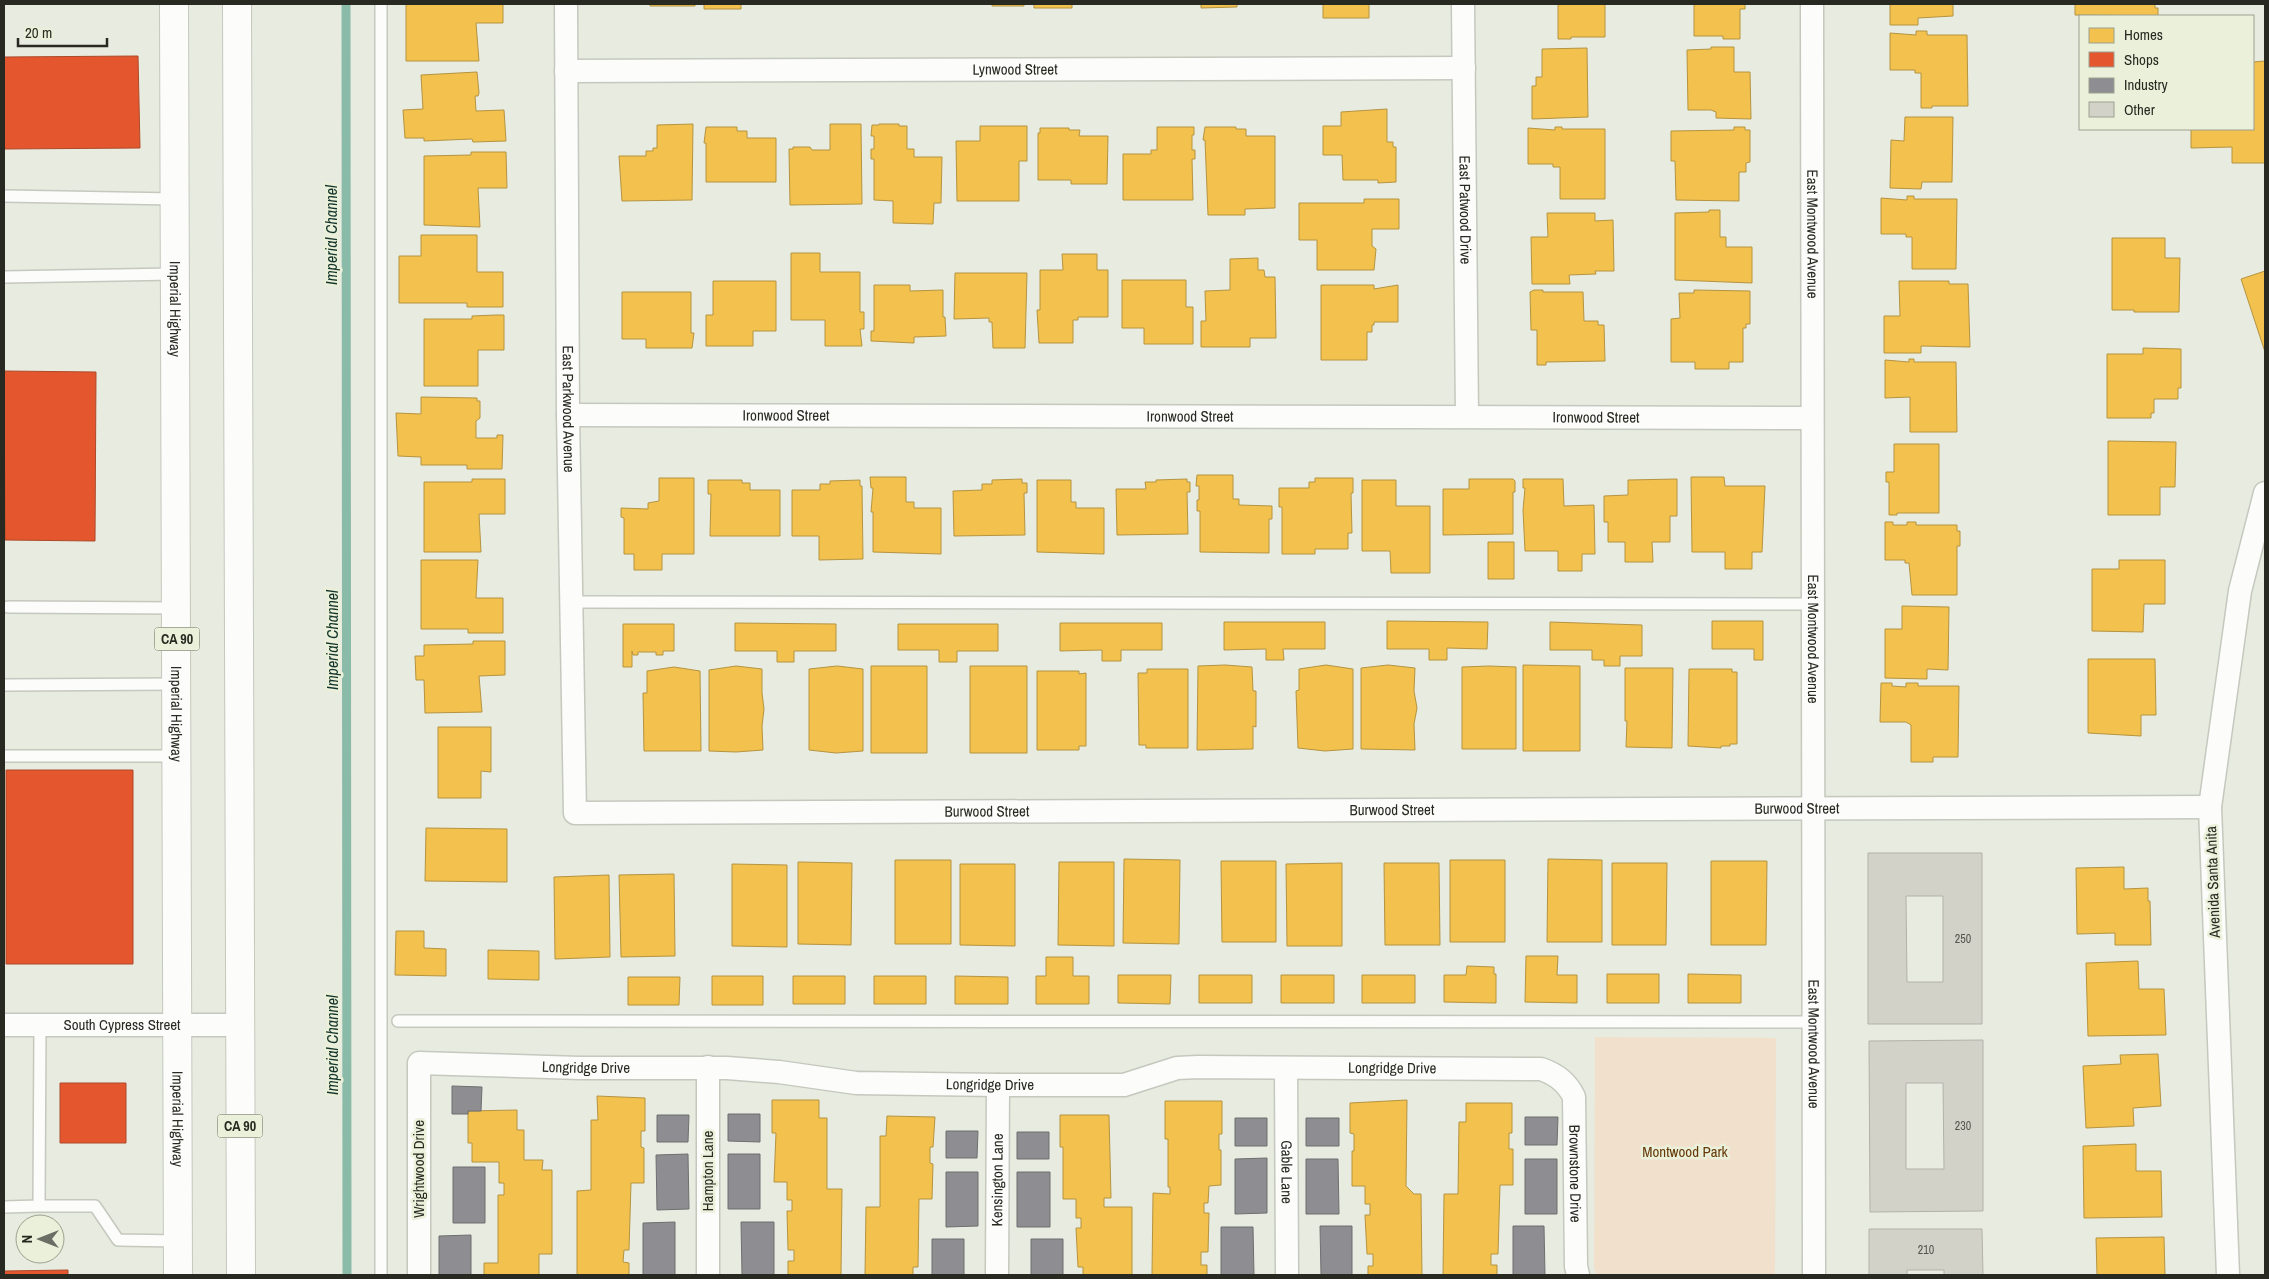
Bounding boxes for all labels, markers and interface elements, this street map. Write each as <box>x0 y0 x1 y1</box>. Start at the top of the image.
scale bar <box>18 15 106 47</box>
legend <box>2079 15 2254 130</box>
text: 20 m <box>25 22 52 43</box>
text: Homes <box>2124 24 2163 45</box>
text: Shops <box>2124 49 2159 70</box>
street label: Lynwood Street <box>972 58 1058 80</box>
text: Industry <box>2124 74 2169 95</box>
text: Other <box>2124 99 2155 120</box>
street label: East Patwood Drive <box>1454 155 1477 265</box>
street label: East Montwood Avenue <box>1802 169 1823 299</box>
water label: Imperial Channel <box>320 184 342 285</box>
street label: Imperial Highway <box>165 261 186 358</box>
street label: East Parkwood Avenue <box>558 345 580 473</box>
street label: Ironwood Street <box>743 404 830 426</box>
street label: Ironwood Street <box>1147 405 1234 427</box>
street label: Ironwood Street <box>1553 406 1640 428</box>
street label: East Montwood Avenue <box>1803 574 1824 704</box>
water label: Imperial Channel <box>321 589 343 690</box>
road number: CA 90 <box>154 628 200 650</box>
street label: Imperial Highway <box>166 666 187 763</box>
street label: Burwood Street <box>1754 797 1840 819</box>
street label: Burwood Street <box>1349 799 1435 820</box>
street label: Burwood Street <box>944 800 1030 822</box>
street label: Avenida Santa Anita <box>2200 826 2225 939</box>
house number: 250 <box>1955 931 1971 947</box>
street label: East Montwood Avenue <box>1804 979 1825 1109</box>
water label: Imperial Channel <box>321 994 343 1095</box>
street label: South Cypress Street <box>63 1014 181 1035</box>
street label: Longridge Drive <box>541 1056 630 1078</box>
street label: Longridge Drive <box>1348 1057 1437 1078</box>
street label: Imperial Highway <box>167 1071 189 1168</box>
street label: Longridge Drive <box>946 1073 1034 1095</box>
road number: CA 90 <box>218 1114 262 1138</box>
house number: 230 <box>1955 1118 1971 1134</box>
street label: Wrightwood Drive <box>408 1120 429 1218</box>
street label: Brownstone Drive <box>1564 1125 1586 1223</box>
street label: Hampton Lane <box>697 1130 718 1211</box>
street label: Kensington Lane <box>986 1133 1008 1227</box>
street label: Gable Lane <box>1276 1140 1298 1204</box>
park label: Montwood Park <box>1642 1141 1729 1162</box>
north arrow <box>15 1214 65 1264</box>
text: N <box>18 1235 36 1243</box>
house number: 210 <box>1918 1242 1934 1258</box>

